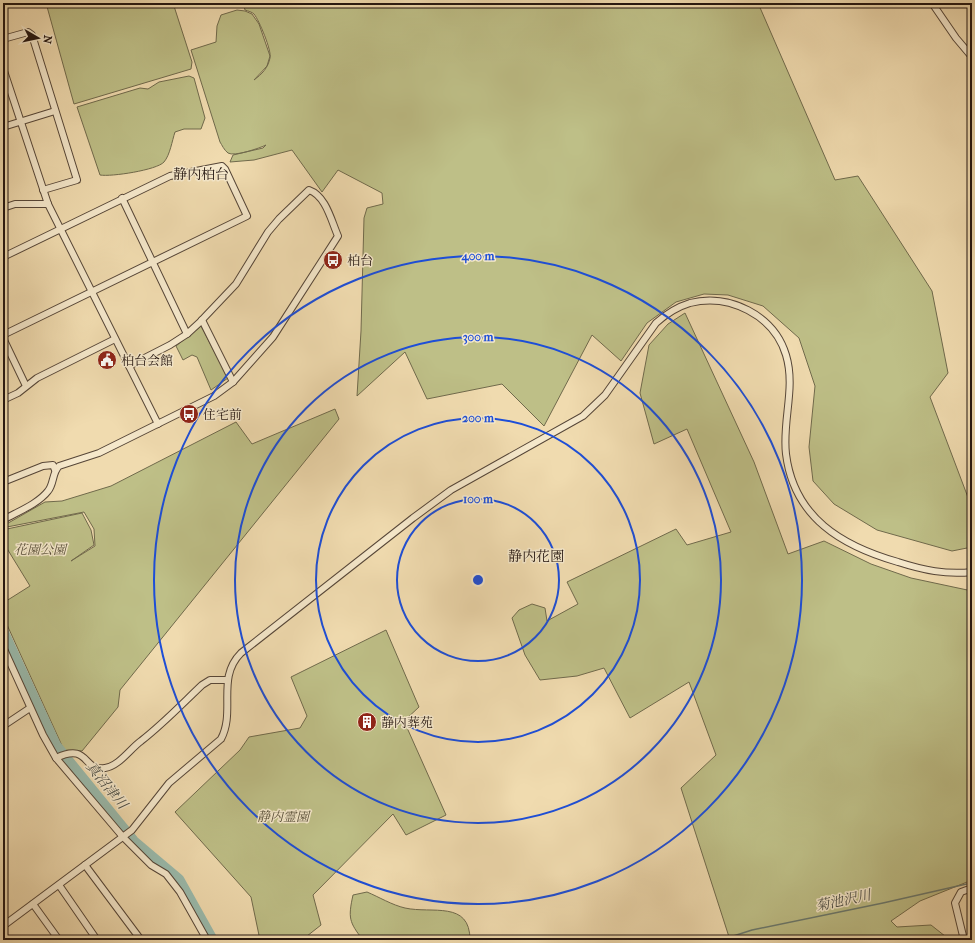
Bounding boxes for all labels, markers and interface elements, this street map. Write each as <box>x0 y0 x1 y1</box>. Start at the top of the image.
north arrow <box>18 18 58 58</box>
text: N <box>40 34 54 45</box>
district label: 静内柏台 <box>173 166 229 183</box>
bus stop icon: 柏台 <box>322 249 344 271</box>
text: 400 m <box>461 249 495 264</box>
place label: 柏台 <box>347 253 373 268</box>
text: 300 m <box>463 330 494 345</box>
public building icon: 柏台会館 <box>96 349 118 371</box>
place label: 柏台会館 <box>121 353 173 368</box>
bus stop icon: 住宅前 <box>178 403 200 425</box>
place label: 住宅前 <box>203 407 242 422</box>
text: 200 m <box>462 411 495 425</box>
text: 100 m <box>463 492 494 506</box>
park label: 花園公園 <box>14 542 68 557</box>
district label: 静内花園 <box>508 548 564 565</box>
centre of rings <box>471 573 485 587</box>
building icon: 静内葬苑 <box>356 711 378 733</box>
place label: 静内葬苑 <box>381 715 433 730</box>
water label: 真沼津川 <box>82 758 132 814</box>
park label: 静内霊園 <box>257 809 311 824</box>
water label: 菊池沢川 <box>814 886 874 915</box>

